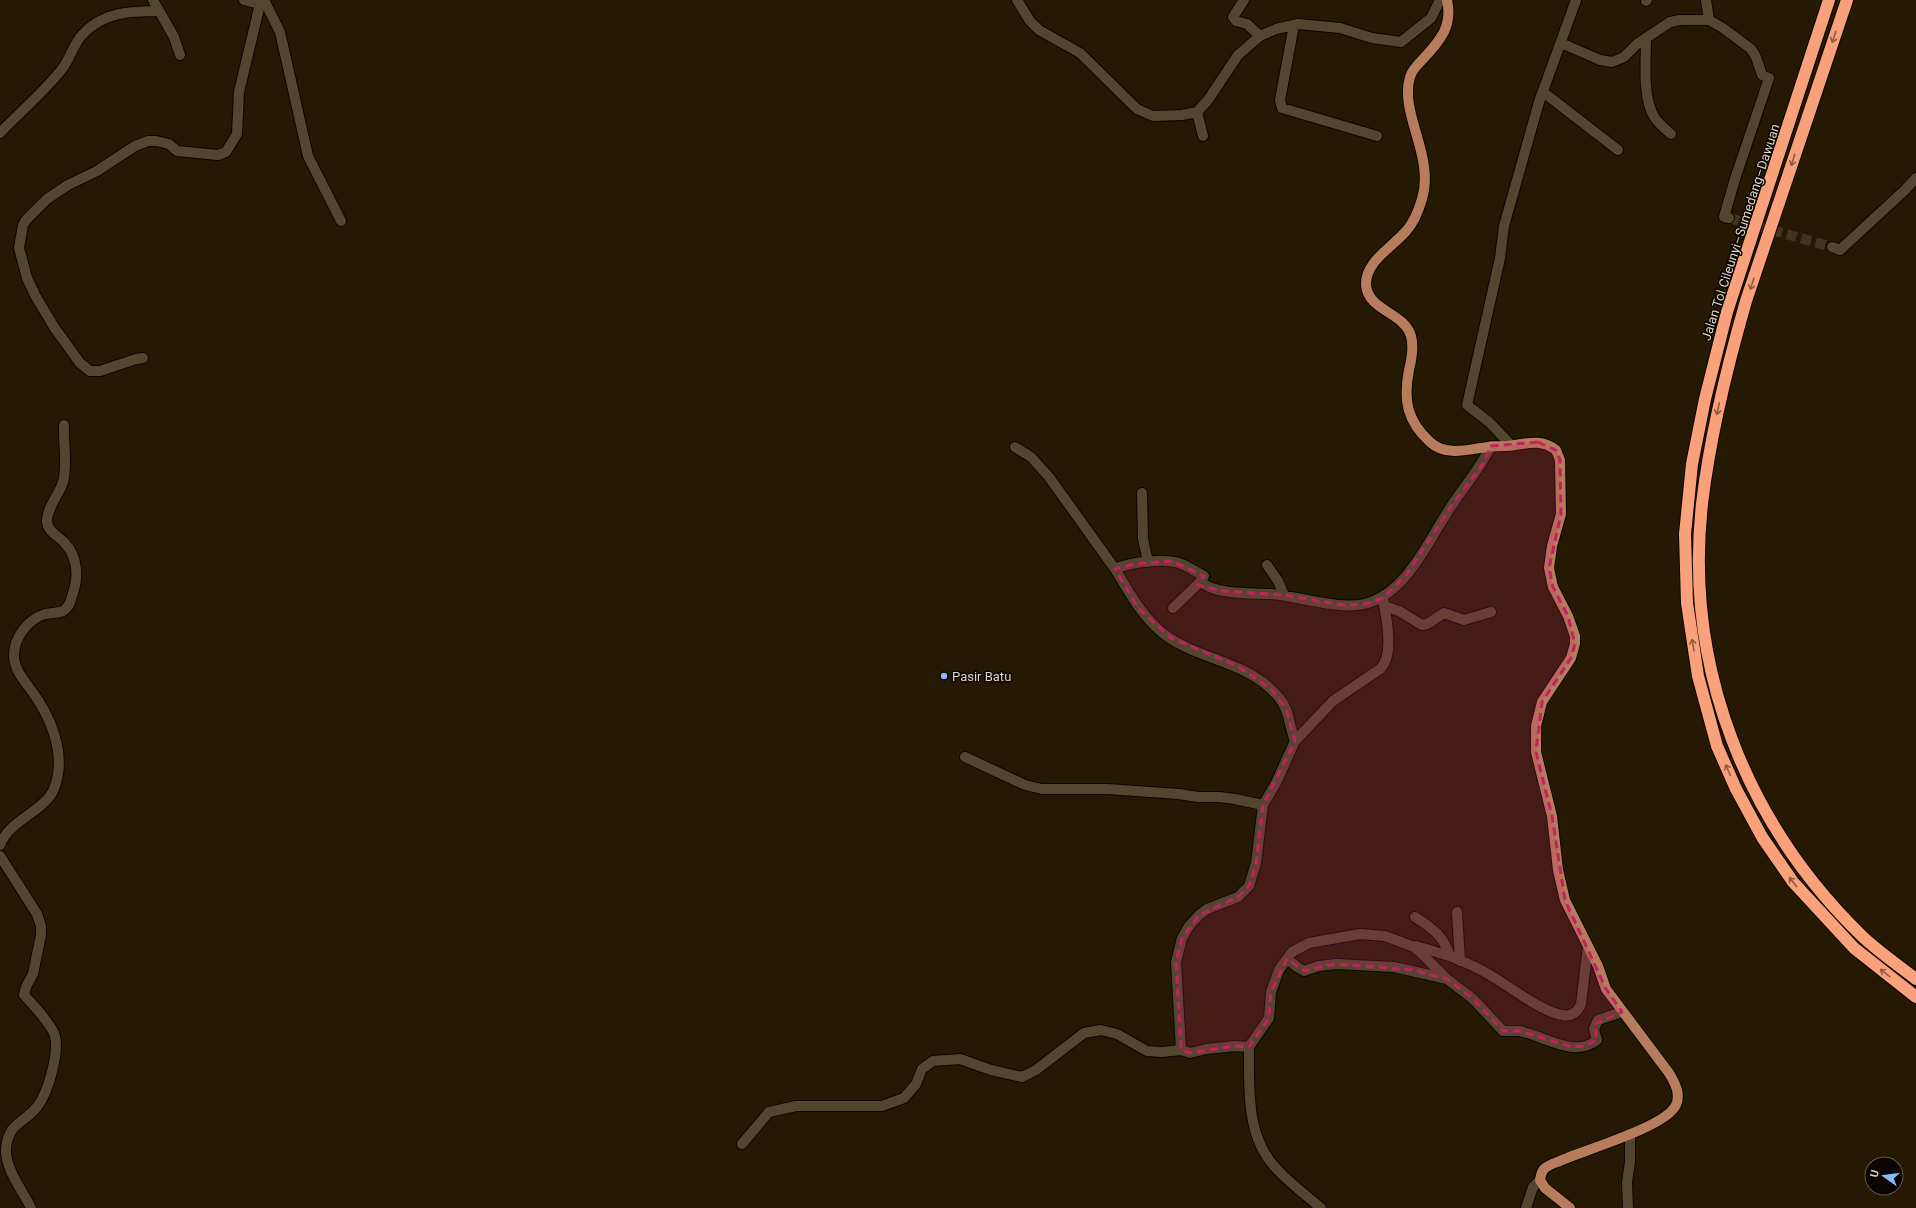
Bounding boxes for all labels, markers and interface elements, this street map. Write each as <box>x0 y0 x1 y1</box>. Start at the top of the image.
one-way arrow <box>1830 30 1837 43</box>
street label: Jalan Tol Cileunyi–Sumedang–Dawuan <box>1698 122 1783 342</box>
one-way arrow <box>1789 154 1796 167</box>
one-way arrow <box>1748 277 1755 290</box>
one-way arrow <box>1714 402 1722 415</box>
one-way arrow <box>1689 639 1697 652</box>
place label: Pasir Batu <box>952 669 1011 684</box>
marker: Pasir Batu <box>939 671 949 681</box>
one-way arrow <box>1724 764 1731 776</box>
one-way arrow <box>1789 876 1798 887</box>
one-way arrow <box>1880 969 1891 977</box>
north arrow <box>1864 1156 1904 1196</box>
text: U <box>1868 1169 1882 1179</box>

